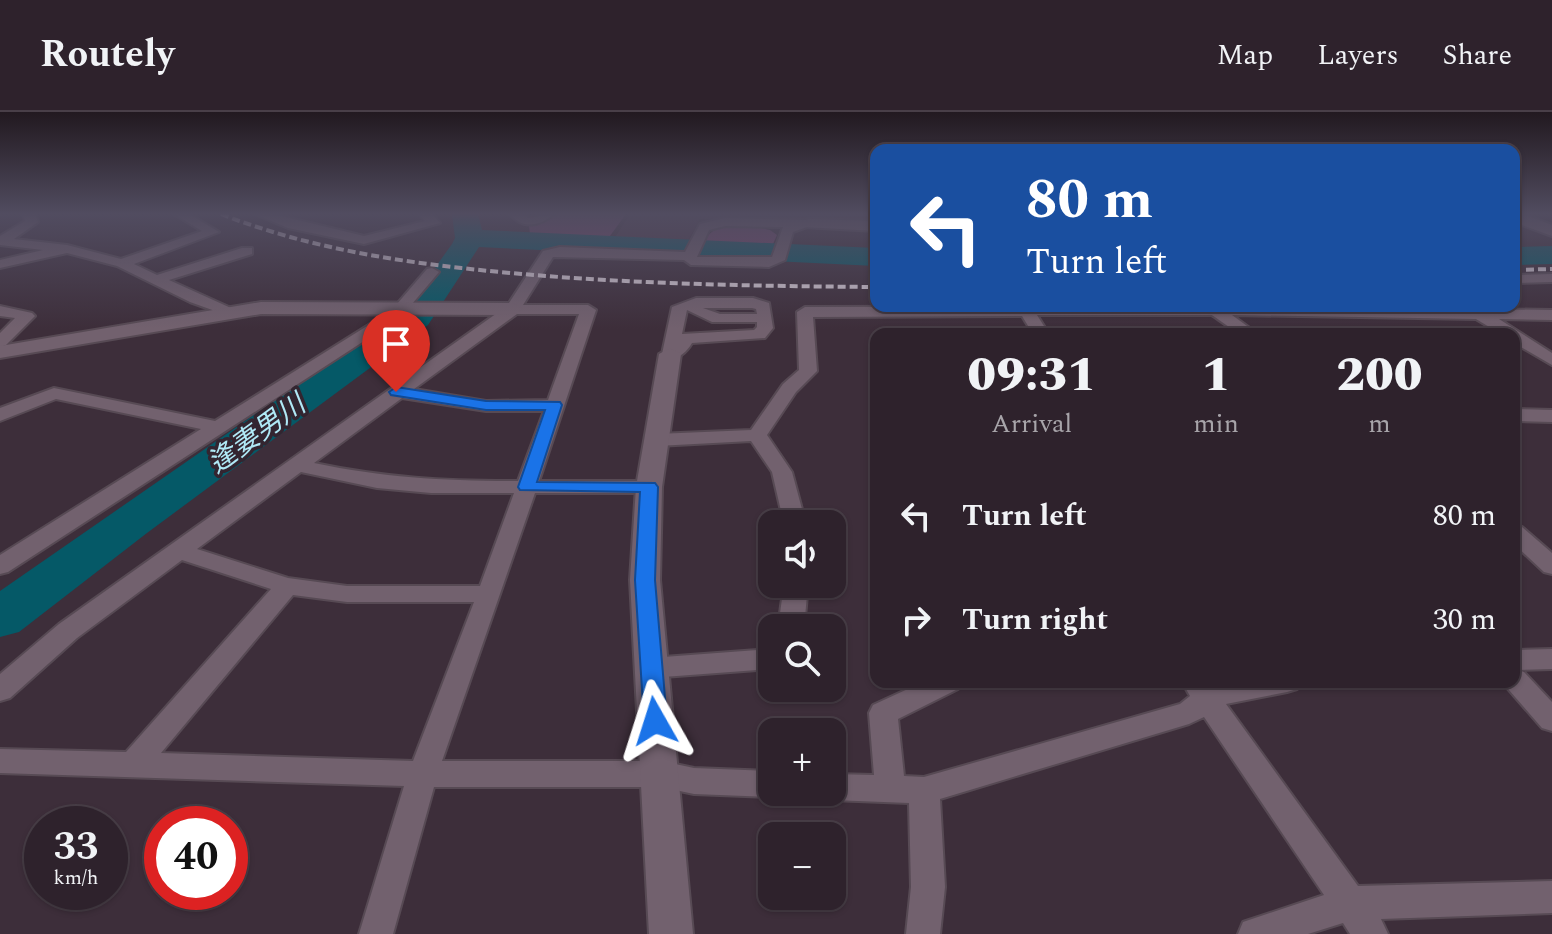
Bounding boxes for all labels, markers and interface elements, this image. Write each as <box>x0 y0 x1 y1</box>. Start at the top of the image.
text: Routely <box>40 26 174 84</box>
text: Map <box>1217 34 1273 77</box>
text: Layers <box>1317 34 1399 77</box>
text: Share <box>1443 34 1512 77</box>
text: 80 m <box>1026 158 1153 243</box>
icon: left <box>894 176 998 280</box>
text: Turn left <box>1026 235 1167 290</box>
pin <box>362 310 430 392</box>
icon: arrive <box>374 322 418 366</box>
text: 09:31 <box>967 339 1096 412</box>
text: 1 <box>1202 339 1231 412</box>
text: 200 <box>1336 339 1423 412</box>
water label: 逢妻男川 <box>199 382 317 485</box>
text: Arrival <box>991 404 1072 444</box>
text: min <box>1193 404 1239 444</box>
text: m <box>1368 404 1391 444</box>
text: Turn left <box>962 493 1087 539</box>
text: 80 m <box>1433 493 1496 539</box>
icon: left <box>894 494 938 538</box>
map controls <box>758 510 846 910</box>
button: sound <box>758 510 846 598</box>
text: Turn right <box>962 597 1108 643</box>
text: 30 m <box>1433 597 1496 643</box>
icon: right <box>894 598 938 642</box>
button: search <box>758 614 846 702</box>
position arrow <box>613 679 697 763</box>
button: + <box>758 718 846 806</box>
speed limit sign: 40 <box>144 806 248 910</box>
text: 33 <box>54 817 98 878</box>
button: − <box>758 822 846 910</box>
text: km/h <box>54 863 99 893</box>

